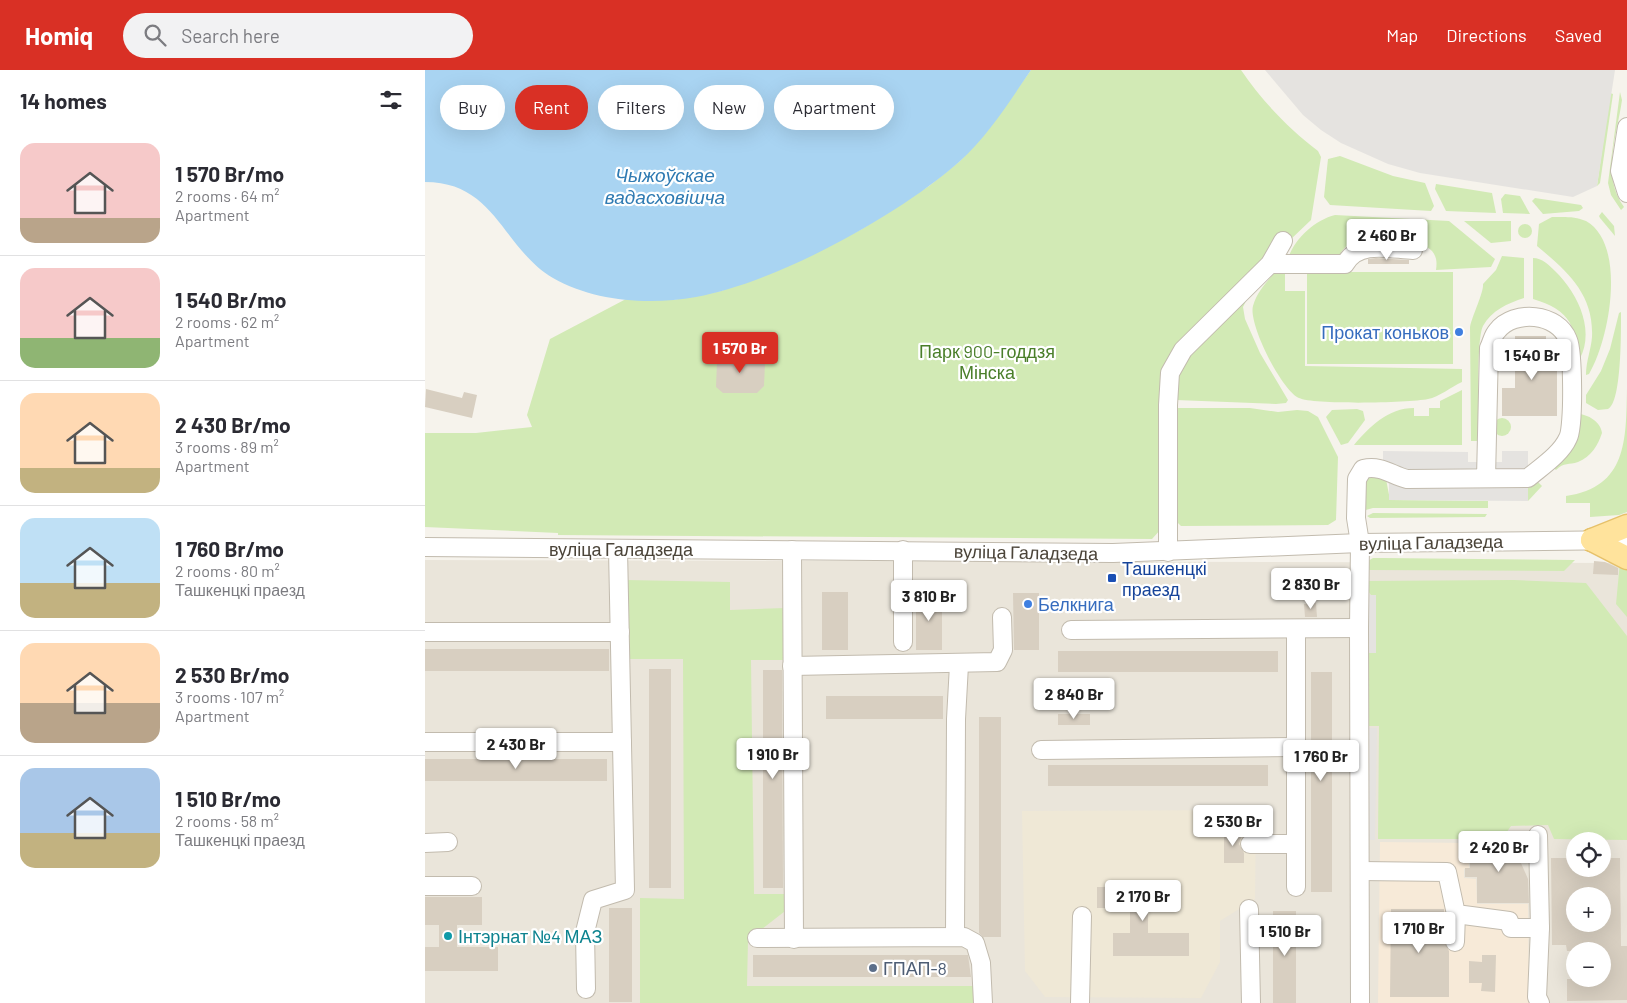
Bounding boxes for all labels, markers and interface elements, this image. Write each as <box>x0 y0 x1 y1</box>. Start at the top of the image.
search box <box>123 13 473 58</box>
text: Homiq <box>25 21 93 50</box>
icon: search <box>141 21 169 49</box>
text: Search here <box>181 24 280 47</box>
text: Map <box>1386 24 1418 46</box>
text: Directions <box>1446 24 1527 46</box>
text: Saved <box>1555 24 1602 46</box>
chip: Buy <box>440 85 505 130</box>
chip: Rent <box>515 85 588 130</box>
chip: Filters <box>598 85 684 130</box>
chip: New <box>694 85 764 130</box>
chip: Apartment <box>774 85 894 130</box>
icon: filters <box>377 86 405 114</box>
text: 14 homes <box>20 88 107 113</box>
text: 1 570 Br/mo <box>175 161 284 186</box>
icon: home <box>60 163 120 223</box>
water label: Чыжоўскае вадасховішча <box>605 163 725 208</box>
text: 2 rooms · 64 m² <box>175 186 279 205</box>
text: Apartment <box>175 205 250 224</box>
pin: 2 460 Br <box>1335 218 1439 261</box>
text: 2 460 Br <box>1358 225 1416 244</box>
text: 1 540 Br/mo <box>175 287 286 312</box>
icon: home <box>60 288 120 348</box>
text: 2 rooms · 62 m² <box>175 312 279 331</box>
place label: Прокат коньков <box>1321 321 1449 343</box>
marker: Прокат коньков <box>1453 326 1465 338</box>
text: Apartment <box>175 331 250 350</box>
pin: 1 570 Br <box>688 332 792 374</box>
text: 1 570 Br <box>713 338 767 357</box>
pin: 1 540 Br <box>1480 338 1584 381</box>
park label: Парк 900-годдзя Мінска <box>919 340 1055 383</box>
text: 1 540 Br <box>1504 345 1560 364</box>
text: 2 430 Br/mo <box>175 412 291 437</box>
icon: home <box>60 413 120 473</box>
text: 3 rooms · 89 m² <box>175 437 279 456</box>
text: Apartment <box>175 456 250 475</box>
street label: вуліца Галадзеда <box>1359 530 1504 554</box>
text: 1 760 Br/mo <box>175 536 284 561</box>
icon: home <box>60 538 120 598</box>
street label: вуліца Галадзеда <box>549 538 694 560</box>
street label: вуліца Галадзеда <box>954 540 1099 564</box>
place label: Ташкенцкі праезд <box>1122 557 1207 600</box>
text: 2 rooms · 80 m² <box>175 561 280 580</box>
pin: 2 830 Br <box>1259 568 1363 610</box>
marker: Ташкенцкі праезд <box>1106 572 1118 584</box>
text: 2 830 Br <box>1282 574 1340 593</box>
text: Ташкенцкі праезд <box>175 580 305 599</box>
pin: 3 810 Br <box>877 580 981 622</box>
text: 3 810 Br <box>902 586 956 605</box>
place label: Белкнига <box>1038 593 1115 615</box>
marker: Белкнига <box>1022 598 1034 610</box>
text: 2 530 Br/mo <box>175 662 289 687</box>
icon: home <box>60 663 120 723</box>
pin: 2 840 Br <box>1022 678 1126 720</box>
text: 2 840 Br <box>1045 684 1103 703</box>
text: 3 rooms · 107 m² <box>175 687 284 706</box>
text: Apartment <box>175 706 250 725</box>
pin: 2 430 Br <box>464 728 568 770</box>
text: 2 430 Br <box>487 734 545 753</box>
pin: 1 910 Br <box>721 738 825 780</box>
pin: 1 760 Br <box>1269 740 1373 782</box>
text: 1 910 Br <box>747 744 799 763</box>
text: 1 760 Br <box>1294 746 1348 765</box>
text: 1 510 Br/mo <box>175 786 281 811</box>
icon: home <box>60 788 120 848</box>
pin: 2 530 Br <box>1181 804 1285 847</box>
text: 2 rooms · 58 m² <box>175 811 279 830</box>
text: 2 530 Br <box>1204 811 1262 830</box>
text: Ташкенцкі праезд <box>175 830 305 849</box>
pin: 2 420 Br <box>1447 830 1551 873</box>
map controls <box>1566 832 1611 987</box>
button: locate <box>1566 832 1611 877</box>
text: 2 420 Br <box>1469 837 1529 856</box>
pin: 2 170 Br <box>1091 880 1195 922</box>
text: 2 170 Br <box>1116 886 1170 905</box>
button: + <box>1566 887 1611 932</box>
pin: 1 710 Br <box>1367 912 1471 954</box>
pin: 1 510 Br <box>1233 914 1337 957</box>
text: 1 710 Br <box>1394 918 1444 937</box>
text: 1 510 Br <box>1259 921 1311 940</box>
place label: Інтэрнат №4 МАЗ <box>458 925 602 947</box>
marker: Інтэрнат №4 МАЗ <box>442 930 454 942</box>
button: − <box>1566 942 1611 987</box>
place label: ГПАП-8 <box>883 957 947 979</box>
marker: ГПАП-8 <box>867 962 879 974</box>

